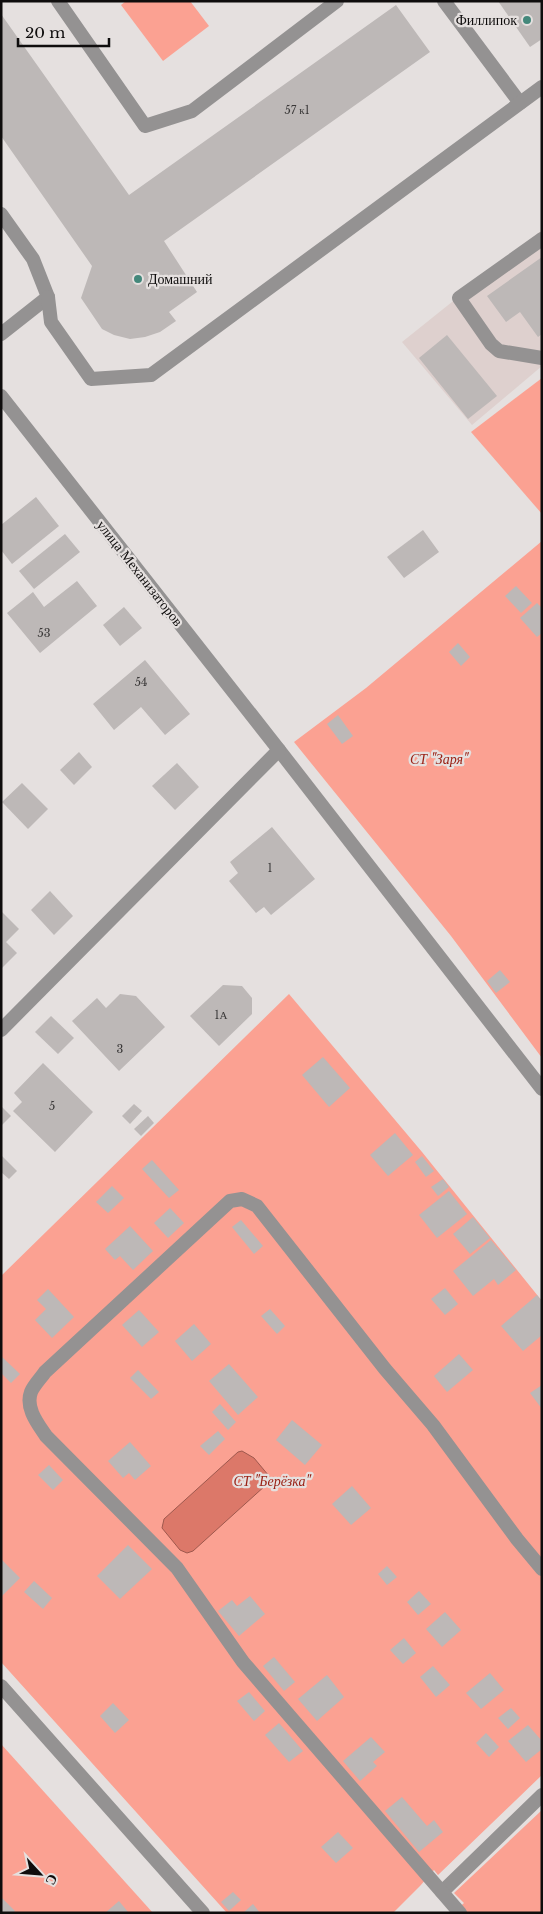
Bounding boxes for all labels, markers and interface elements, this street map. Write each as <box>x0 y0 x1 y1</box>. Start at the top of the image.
place label: Филлипок <box>456 11 517 29</box>
marker: Филлипок <box>521 14 533 26</box>
scale bar <box>18 15 109 47</box>
text: 20 m <box>25 23 65 42</box>
house number: 57 к1 <box>284 103 310 117</box>
place label: Домашний <box>148 270 213 288</box>
marker: Домашний <box>132 273 144 285</box>
street label: улица Механизаторов <box>93 516 187 630</box>
house number: 53 <box>37 626 51 640</box>
house number: 54 <box>135 675 147 689</box>
park label: СТ "Заря" <box>410 750 469 768</box>
house number: 1 <box>268 861 273 875</box>
house number: 1А <box>215 1008 227 1022</box>
house number: 3 <box>117 1042 124 1056</box>
house number: 5 <box>49 1099 55 1113</box>
park label: СТ "Берёзка" <box>233 1472 312 1490</box>
north arrow <box>15 1849 65 1899</box>
text: С <box>41 1871 62 1888</box>

